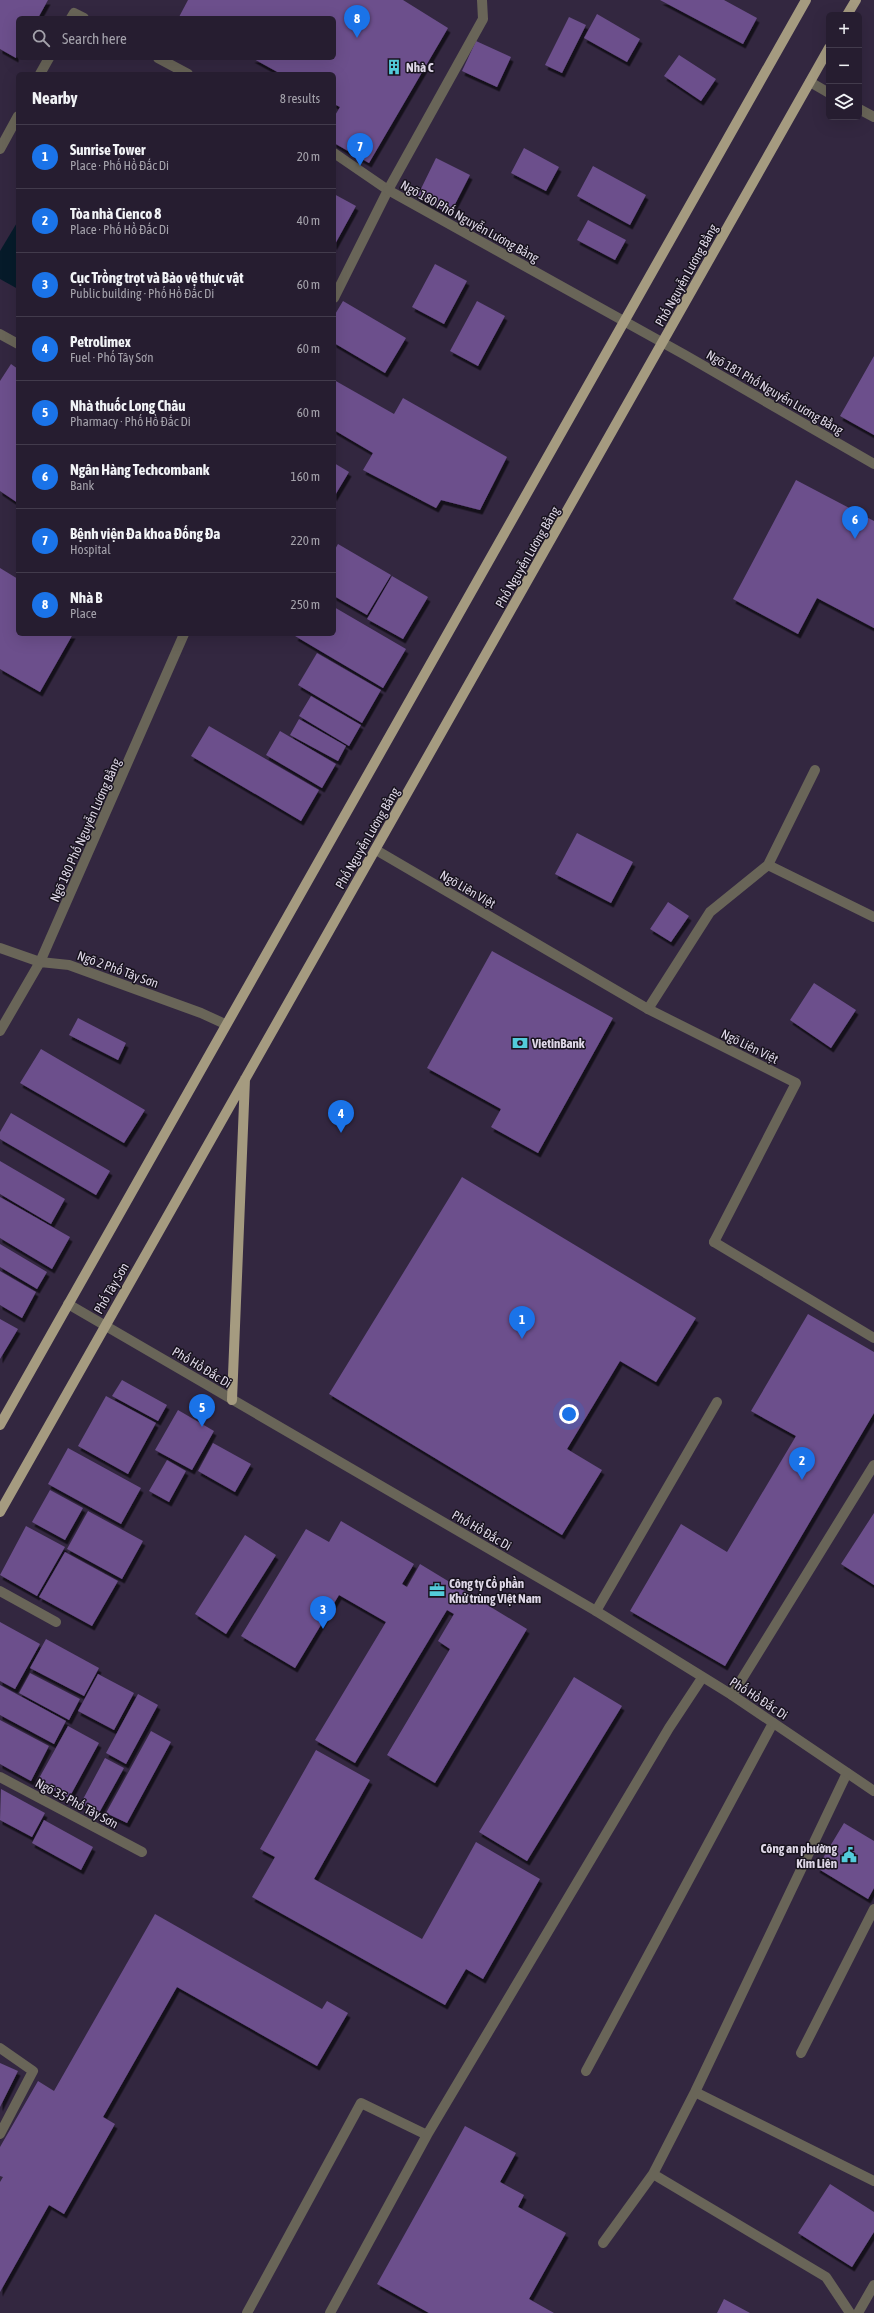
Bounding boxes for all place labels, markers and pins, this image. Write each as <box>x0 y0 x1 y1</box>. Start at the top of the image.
pin: 8 <box>344 5 370 38</box>
building icon: Nhà C <box>385 58 403 76</box>
place label: Nhà C <box>406 60 434 75</box>
pin: 7 <box>347 133 373 166</box>
pin: 6 <box>842 506 868 539</box>
bank icon: VietinBank <box>511 1034 529 1052</box>
place label: VietinBank <box>531 1036 585 1051</box>
pin: 4 <box>328 1100 354 1133</box>
pin: 1 <box>509 1306 535 1339</box>
pin: 5 <box>189 1394 215 1427</box>
pin: 2 <box>789 1447 815 1480</box>
place label: Công ty Cổ phần Khử trùng Việt Nam <box>449 1576 541 1606</box>
office icon: Công ty Cổ phần Khử trùng Việt Nam <box>428 1581 446 1599</box>
pin: 3 <box>310 1596 336 1629</box>
place label: Công an phường Kim Liên <box>760 1841 837 1871</box>
public building icon: Công an phường Kim Liên <box>840 1846 858 1864</box>

